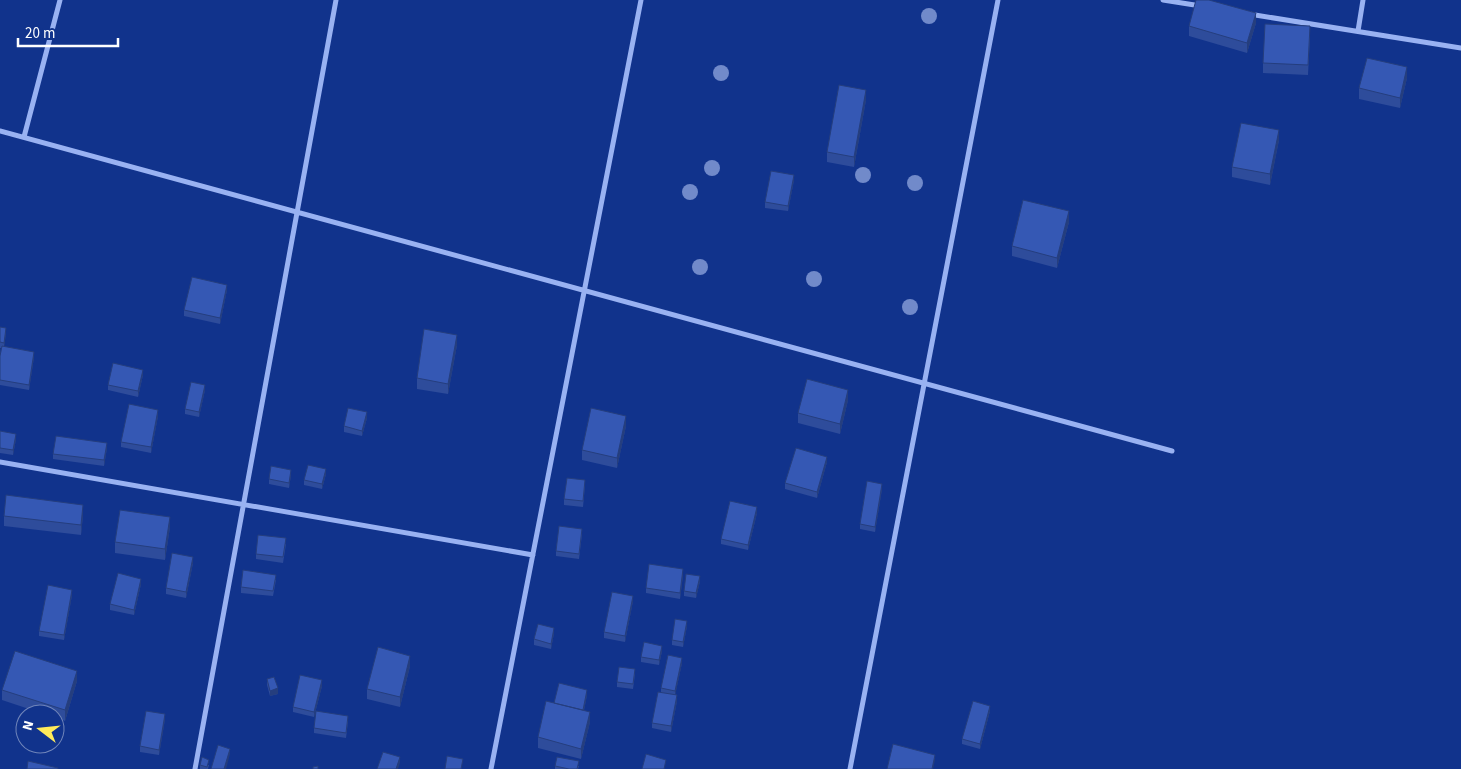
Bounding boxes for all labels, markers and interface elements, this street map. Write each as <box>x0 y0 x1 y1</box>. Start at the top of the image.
scale bar <box>18 15 118 47</box>
text: 20 m <box>25 23 55 44</box>
north arrow <box>15 704 65 754</box>
text: N <box>18 718 39 733</box>

